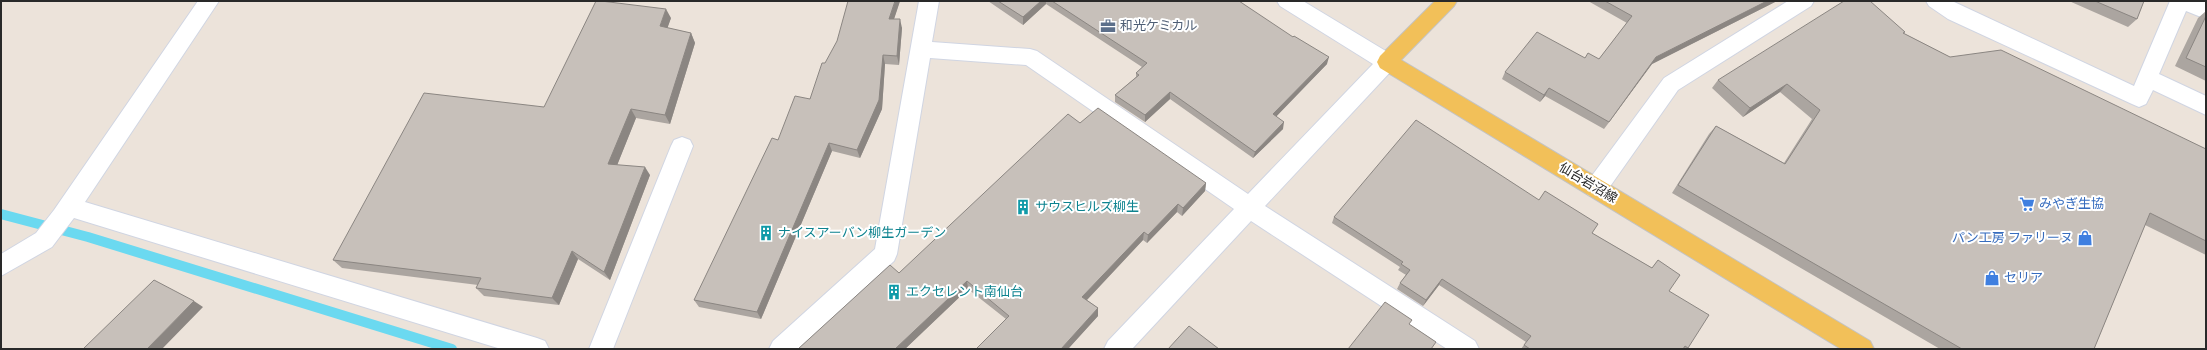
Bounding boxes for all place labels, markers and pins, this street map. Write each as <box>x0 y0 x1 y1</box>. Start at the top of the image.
office icon: 和光ケミカル <box>1099 17 1117 35</box>
place label: 和光ケミカル <box>1120 17 1198 35</box>
supermarket icon: みやぎ生協 <box>2018 195 2036 213</box>
place label: みやぎ生協 <box>2039 195 2104 213</box>
building icon: サウスヒルズ柳生 <box>1014 198 1032 216</box>
place label: サウスヒルズ柳生 <box>1035 198 1139 216</box>
building icon: ナイスアーバン柳生ガーデン <box>757 224 775 242</box>
place label: ナイスアーバン柳生ガーデン <box>778 224 946 242</box>
place label: パン工房 ファリーヌ <box>1952 229 2073 247</box>
shop icon: パン工房 ファリーヌ <box>2076 229 2094 247</box>
shop icon: セリア <box>1983 269 2001 287</box>
place label: セリア <box>2004 269 2043 287</box>
building icon: エクセレント南仙台 <box>885 283 903 301</box>
place label: エクセレント南仙台 <box>906 283 1023 301</box>

